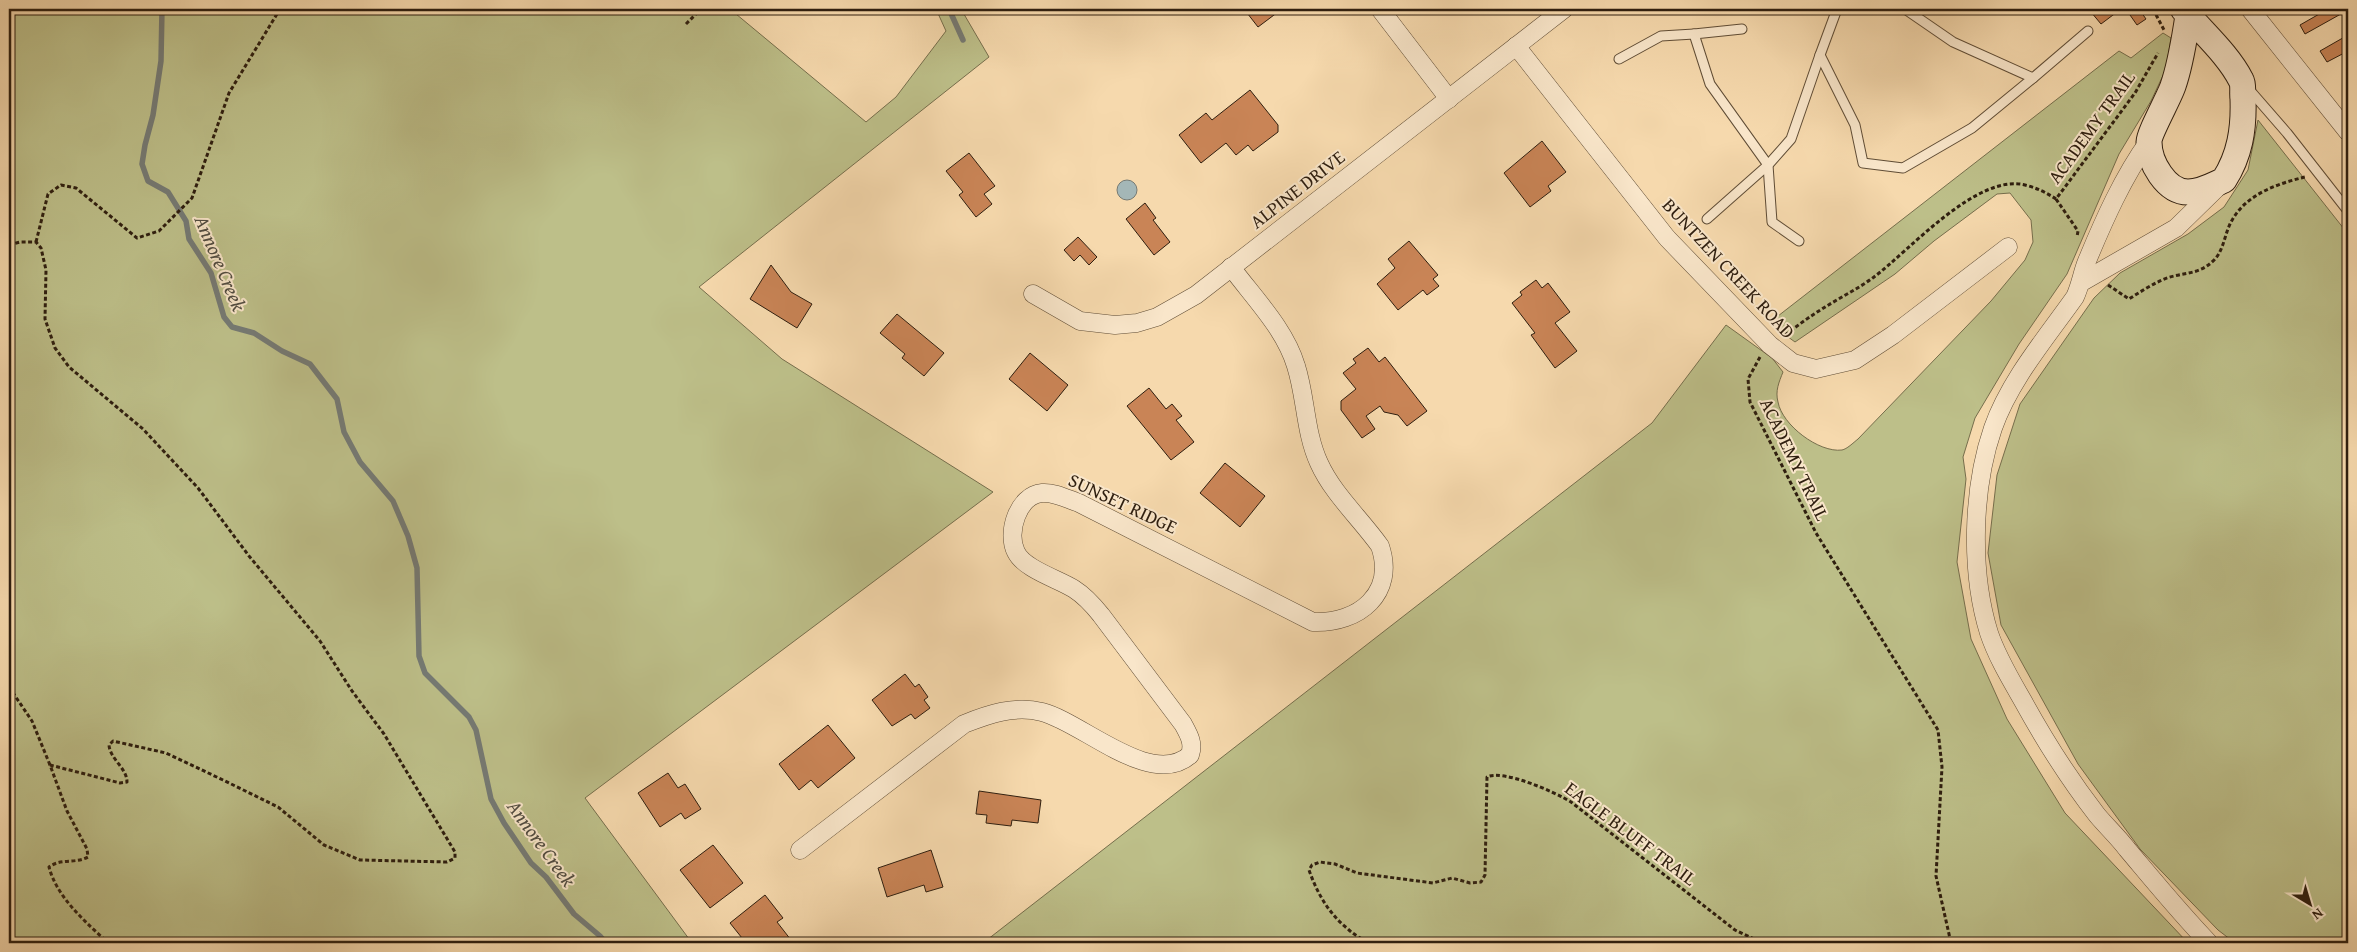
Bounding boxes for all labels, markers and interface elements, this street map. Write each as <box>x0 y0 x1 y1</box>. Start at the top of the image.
street label: ACADEMY TRAIL <box>2041 65 2141 189</box>
street label: ALPINE DRIVE <box>1244 143 1351 235</box>
street label: BUNTZEN CREEK ROAD <box>1656 191 1802 345</box>
water label: Annore Creek <box>187 210 254 316</box>
street label: ACADEMY TRAIL <box>1753 393 1837 525</box>
street label: SUNSET RIDGE <box>1064 466 1182 541</box>
street label: EAGLE BLUFF TRAIL <box>1559 774 1703 892</box>
water label: Annore Creek <box>500 793 584 893</box>
north arrow <box>2284 880 2334 930</box>
text: N <box>2308 903 2328 925</box>

